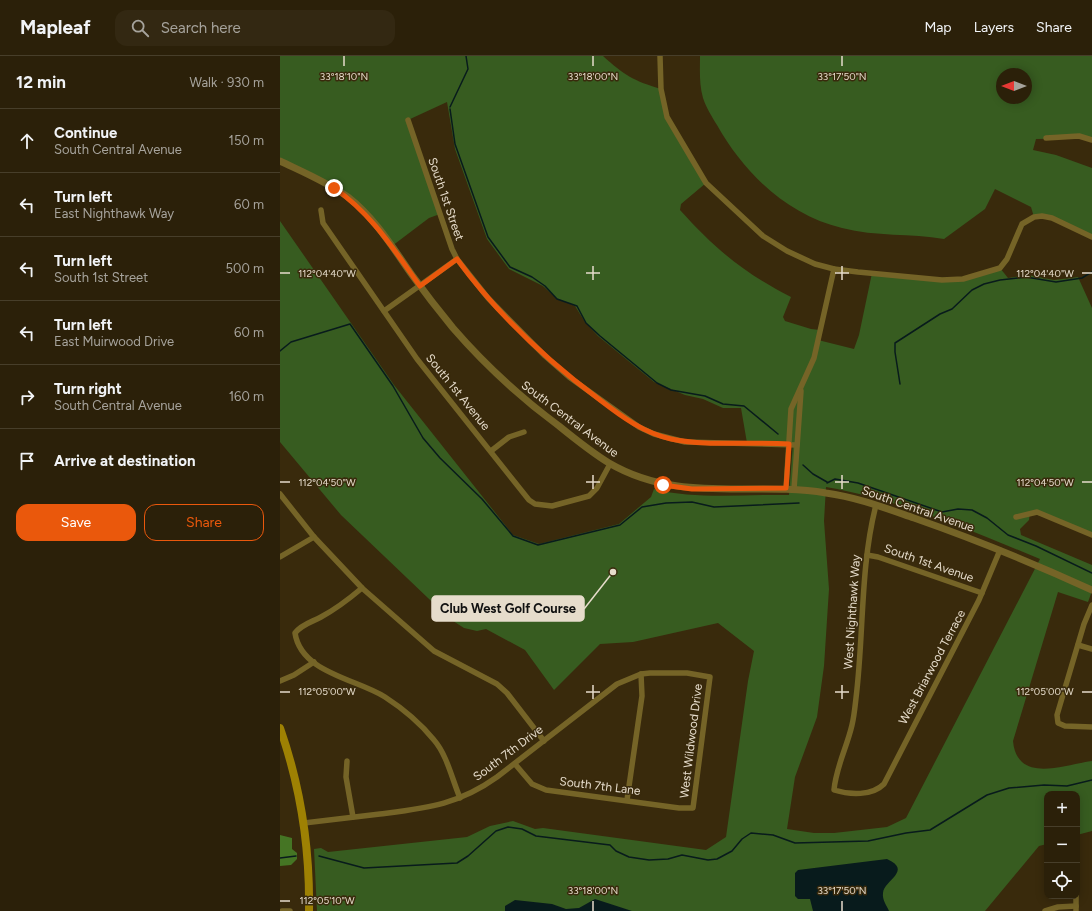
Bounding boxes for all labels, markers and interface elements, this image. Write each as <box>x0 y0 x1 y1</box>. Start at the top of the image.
search box <box>115 10 395 46</box>
text: Mapleaf <box>20 16 91 39</box>
icon: search <box>129 17 151 39</box>
text: Search here <box>161 19 241 37</box>
text: Map <box>924 19 952 36</box>
text: Layers <box>974 19 1014 36</box>
text: Share <box>1036 19 1072 36</box>
north arrow <box>996 68 1032 104</box>
text: 33°18'10"N <box>320 70 368 83</box>
text: 33°18'00"N <box>568 70 618 83</box>
text: 33°17'50"N <box>817 70 867 83</box>
text: 12 min <box>16 72 66 92</box>
text: Walk · 930 m <box>189 75 264 90</box>
text: Continue <box>54 124 117 142</box>
icon: ahead <box>16 130 38 152</box>
text: 150 m <box>229 133 264 148</box>
text: South Central Avenue <box>54 142 182 157</box>
street label: South 1st Street <box>425 156 467 243</box>
route end <box>325 179 343 197</box>
text: Turn left <box>54 188 112 206</box>
icon: left <box>16 194 38 216</box>
text: 60 m <box>234 197 264 212</box>
text: East Nighthawk Way <box>54 206 174 221</box>
text: Turn left <box>54 252 112 270</box>
icon: left <box>16 258 38 280</box>
text: 500 m <box>226 261 264 276</box>
text: 112°04'40"W <box>298 267 356 280</box>
text: 112°04'40"W <box>1016 267 1074 280</box>
text: South 1st Street <box>54 270 148 285</box>
text: Turn left <box>54 316 112 334</box>
icon: left <box>16 322 38 344</box>
text: 60 m <box>234 325 264 340</box>
text: East Muirwood Drive <box>54 334 174 349</box>
street label: South 1st Avenue <box>423 351 493 433</box>
street label: South Central Avenue <box>519 378 622 460</box>
text: Turn right <box>54 380 122 398</box>
icon: right <box>16 386 38 408</box>
text: 160 m <box>229 389 264 404</box>
text: South Central Avenue <box>54 398 182 413</box>
icon: arrive <box>16 450 38 472</box>
text: Arrive at destination <box>54 452 195 470</box>
text: 112°04'50"W <box>298 476 356 489</box>
route start <box>654 476 672 494</box>
text: 112°04'50"W <box>1016 476 1074 489</box>
street label: South Central Avenue <box>860 483 976 535</box>
button: Save <box>16 504 136 541</box>
button: Share <box>144 504 264 541</box>
street label: South 1st Avenue <box>882 541 976 585</box>
street label: West Nighthawk Way <box>841 553 863 670</box>
callout: Club West Golf Course <box>432 596 584 621</box>
text: Club West Golf Course <box>440 601 576 616</box>
street label: West Briarwood Terrace <box>896 607 968 727</box>
street label: West Wildwood Drive <box>677 682 705 799</box>
text: 112°05'00"W <box>298 685 356 698</box>
text: 112°05'00"W <box>1016 685 1074 698</box>
street label: South 7th Drive <box>470 722 546 784</box>
street label: South 7th Lane <box>559 774 642 798</box>
map controls <box>1044 791 1080 899</box>
button: + <box>1044 791 1080 827</box>
button: − <box>1044 827 1080 863</box>
button: locate <box>1044 863 1080 899</box>
text: 33°18'00"N <box>568 884 618 897</box>
text: 33°17'50"N <box>817 884 867 897</box>
text: 112°05'10"W <box>299 894 355 907</box>

